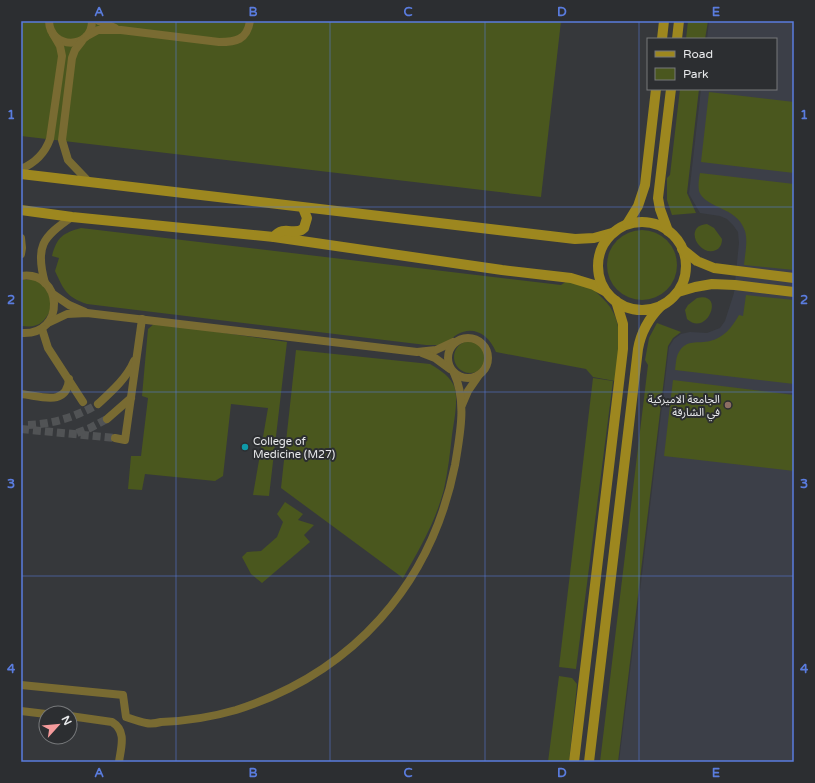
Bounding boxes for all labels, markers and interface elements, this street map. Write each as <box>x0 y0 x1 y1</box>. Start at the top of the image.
text: A <box>94 4 104 20</box>
text: B <box>248 4 258 20</box>
text: C <box>403 4 413 20</box>
text: D <box>557 4 567 20</box>
text: E <box>712 4 720 20</box>
legend <box>647 38 777 90</box>
text: Road <box>683 47 713 61</box>
text: Park <box>683 67 709 81</box>
text: 1 <box>7 107 15 123</box>
text: 1 <box>800 107 808 123</box>
text: 2 <box>7 292 15 308</box>
text: 2 <box>800 292 808 308</box>
place label: الجامعة الاميركية في الشارقة <box>648 393 720 422</box>
marker: الجامعة الاميركية في الشارقة <box>723 400 733 410</box>
place label: College of Medicine (M27) <box>253 435 335 461</box>
marker: College of Medicine (M27) <box>240 442 250 452</box>
text: 3 <box>7 476 15 492</box>
text: 3 <box>800 476 808 492</box>
text: 4 <box>7 661 16 677</box>
text: 4 <box>800 661 809 677</box>
north arrow <box>38 705 78 745</box>
text: N <box>59 714 74 728</box>
text: A <box>94 765 104 781</box>
text: B <box>248 765 258 781</box>
text: C <box>403 765 413 781</box>
text: D <box>557 765 567 781</box>
text: E <box>712 765 720 781</box>

